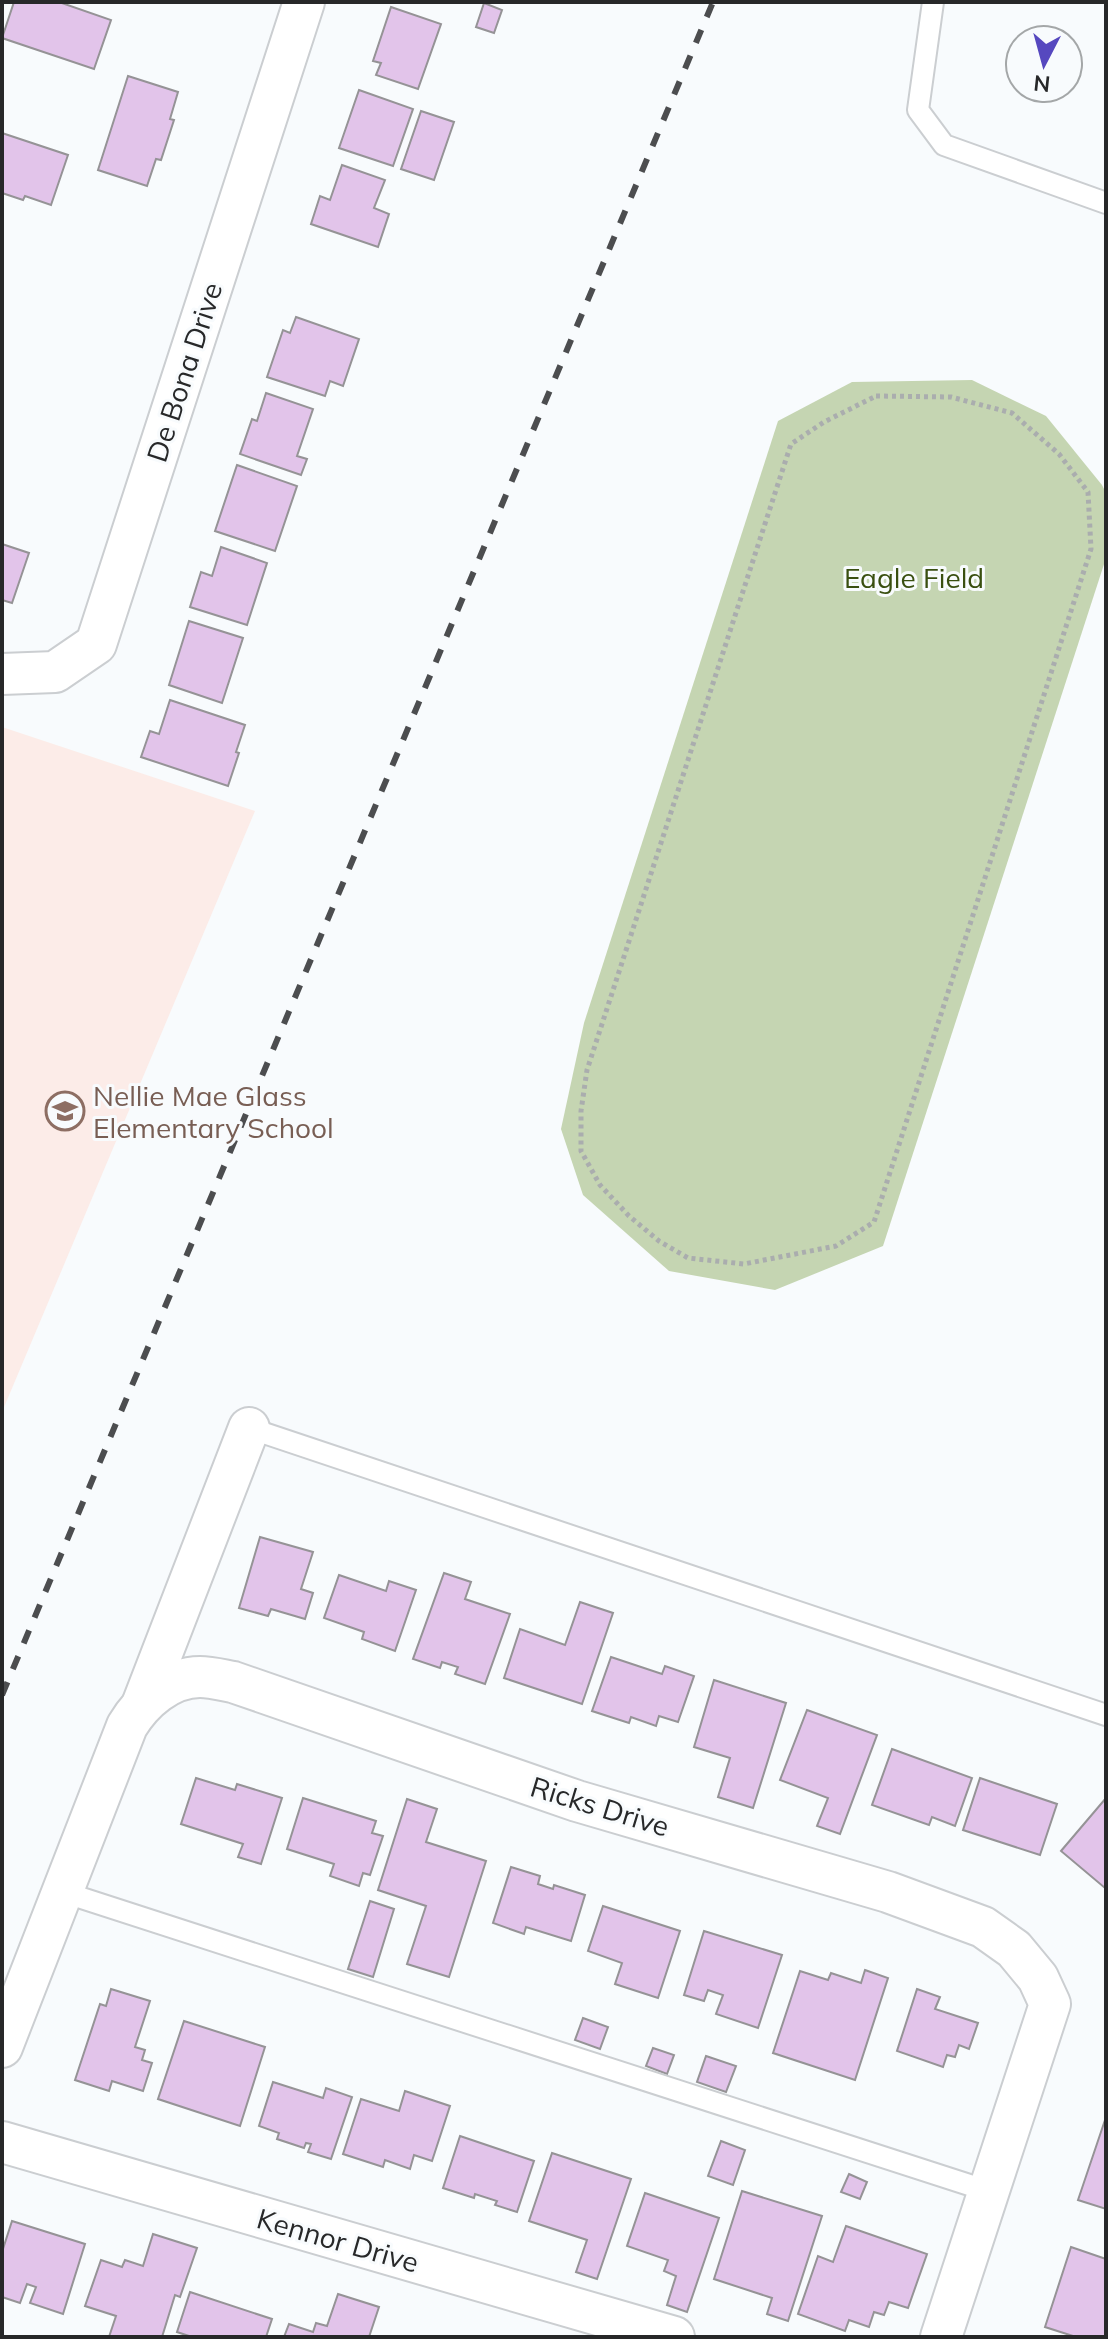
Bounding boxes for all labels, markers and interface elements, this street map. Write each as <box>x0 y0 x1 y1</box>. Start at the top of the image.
north arrow <box>1004 24 1084 104</box>
text: N <box>1032 69 1052 99</box>
street label: De Bona Drive <box>139 278 229 466</box>
park label: Eagle Field <box>844 560 984 595</box>
place label: Nellie Mae Glass Elementary School <box>93 1078 334 1145</box>
school or university icon: Nellie Mae Glass Elementary School <box>44 1090 86 1132</box>
street label: Ricks Drive <box>527 1768 673 1844</box>
street label: Kennor Drive <box>253 2200 423 2280</box>

